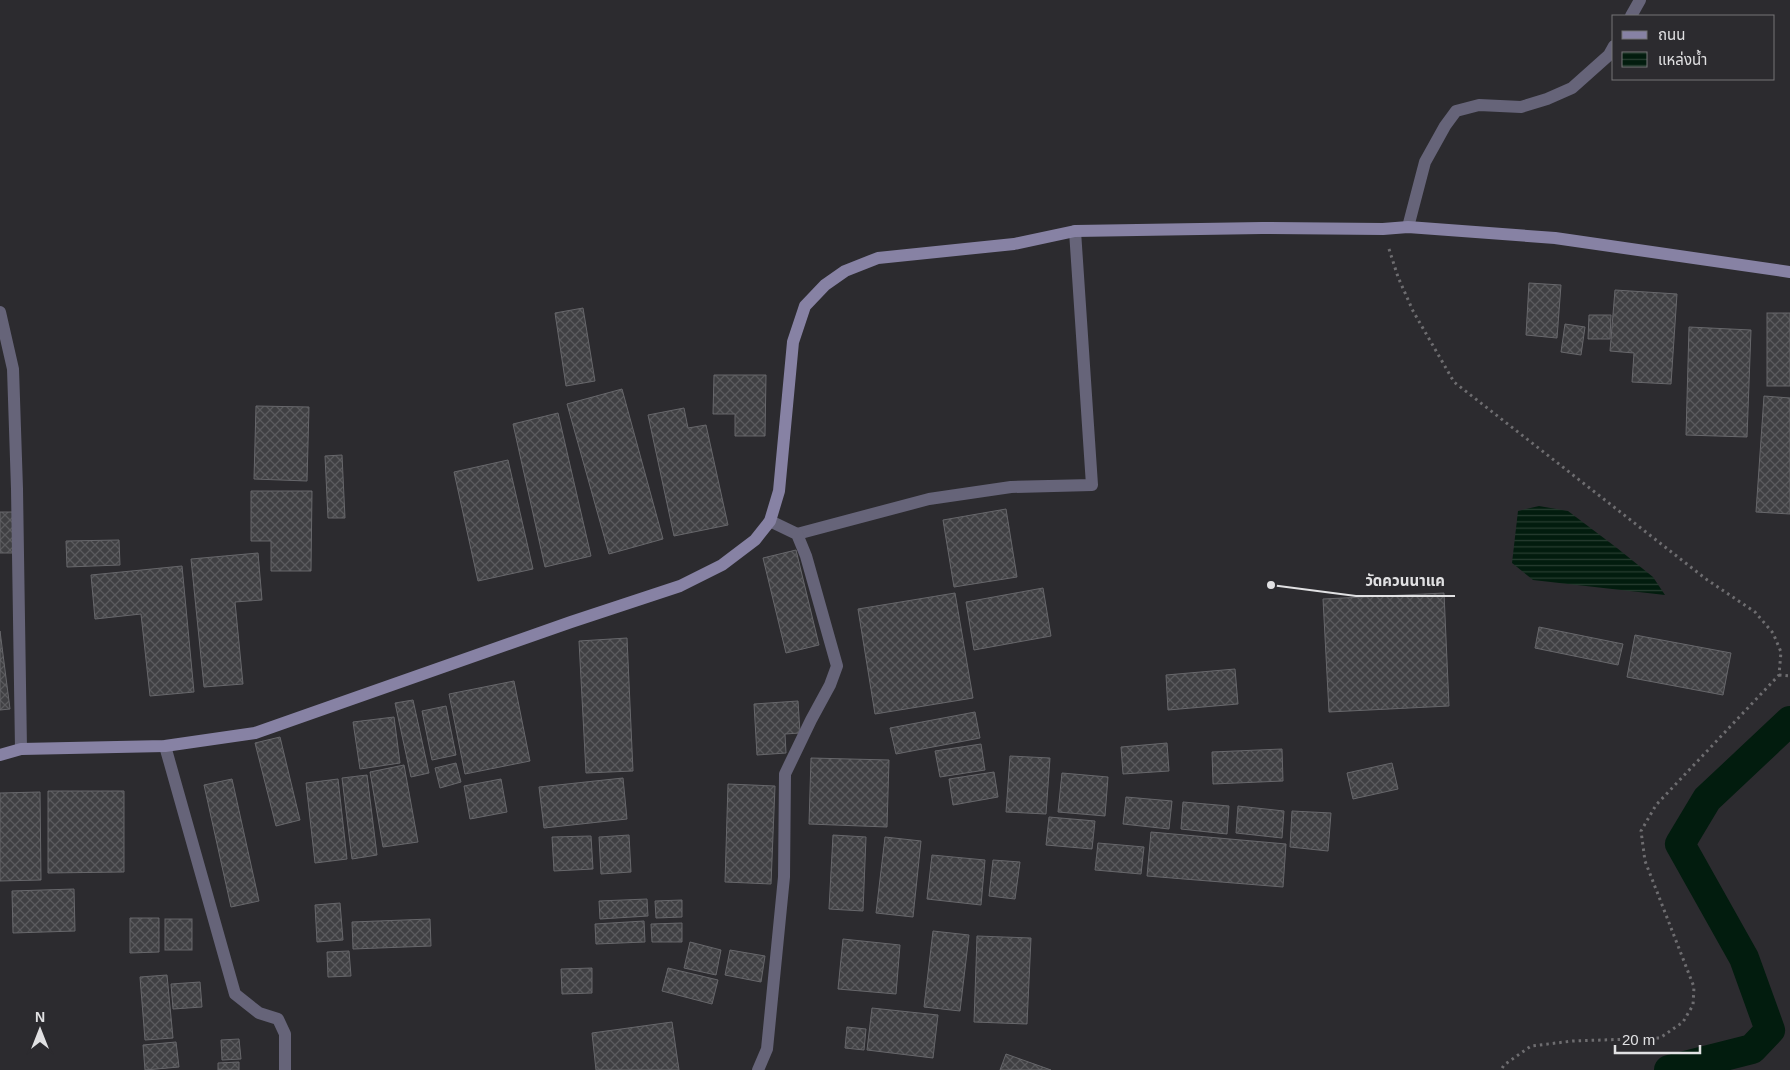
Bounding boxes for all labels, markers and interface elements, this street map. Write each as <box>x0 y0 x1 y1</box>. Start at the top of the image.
legend <box>1612 15 1775 80</box>
text: ถนน <box>1658 26 1685 43</box>
text: แหล่งน้ำ <box>1658 49 1707 68</box>
callout: วัดควนนาแค <box>1356 566 1455 596</box>
text: วัดควนนาแค <box>1365 572 1445 589</box>
north arrow <box>15 1005 65 1055</box>
text: N <box>35 1009 45 1025</box>
scale bar <box>1615 1022 1700 1054</box>
text: 20 m <box>1622 1031 1655 1048</box>

